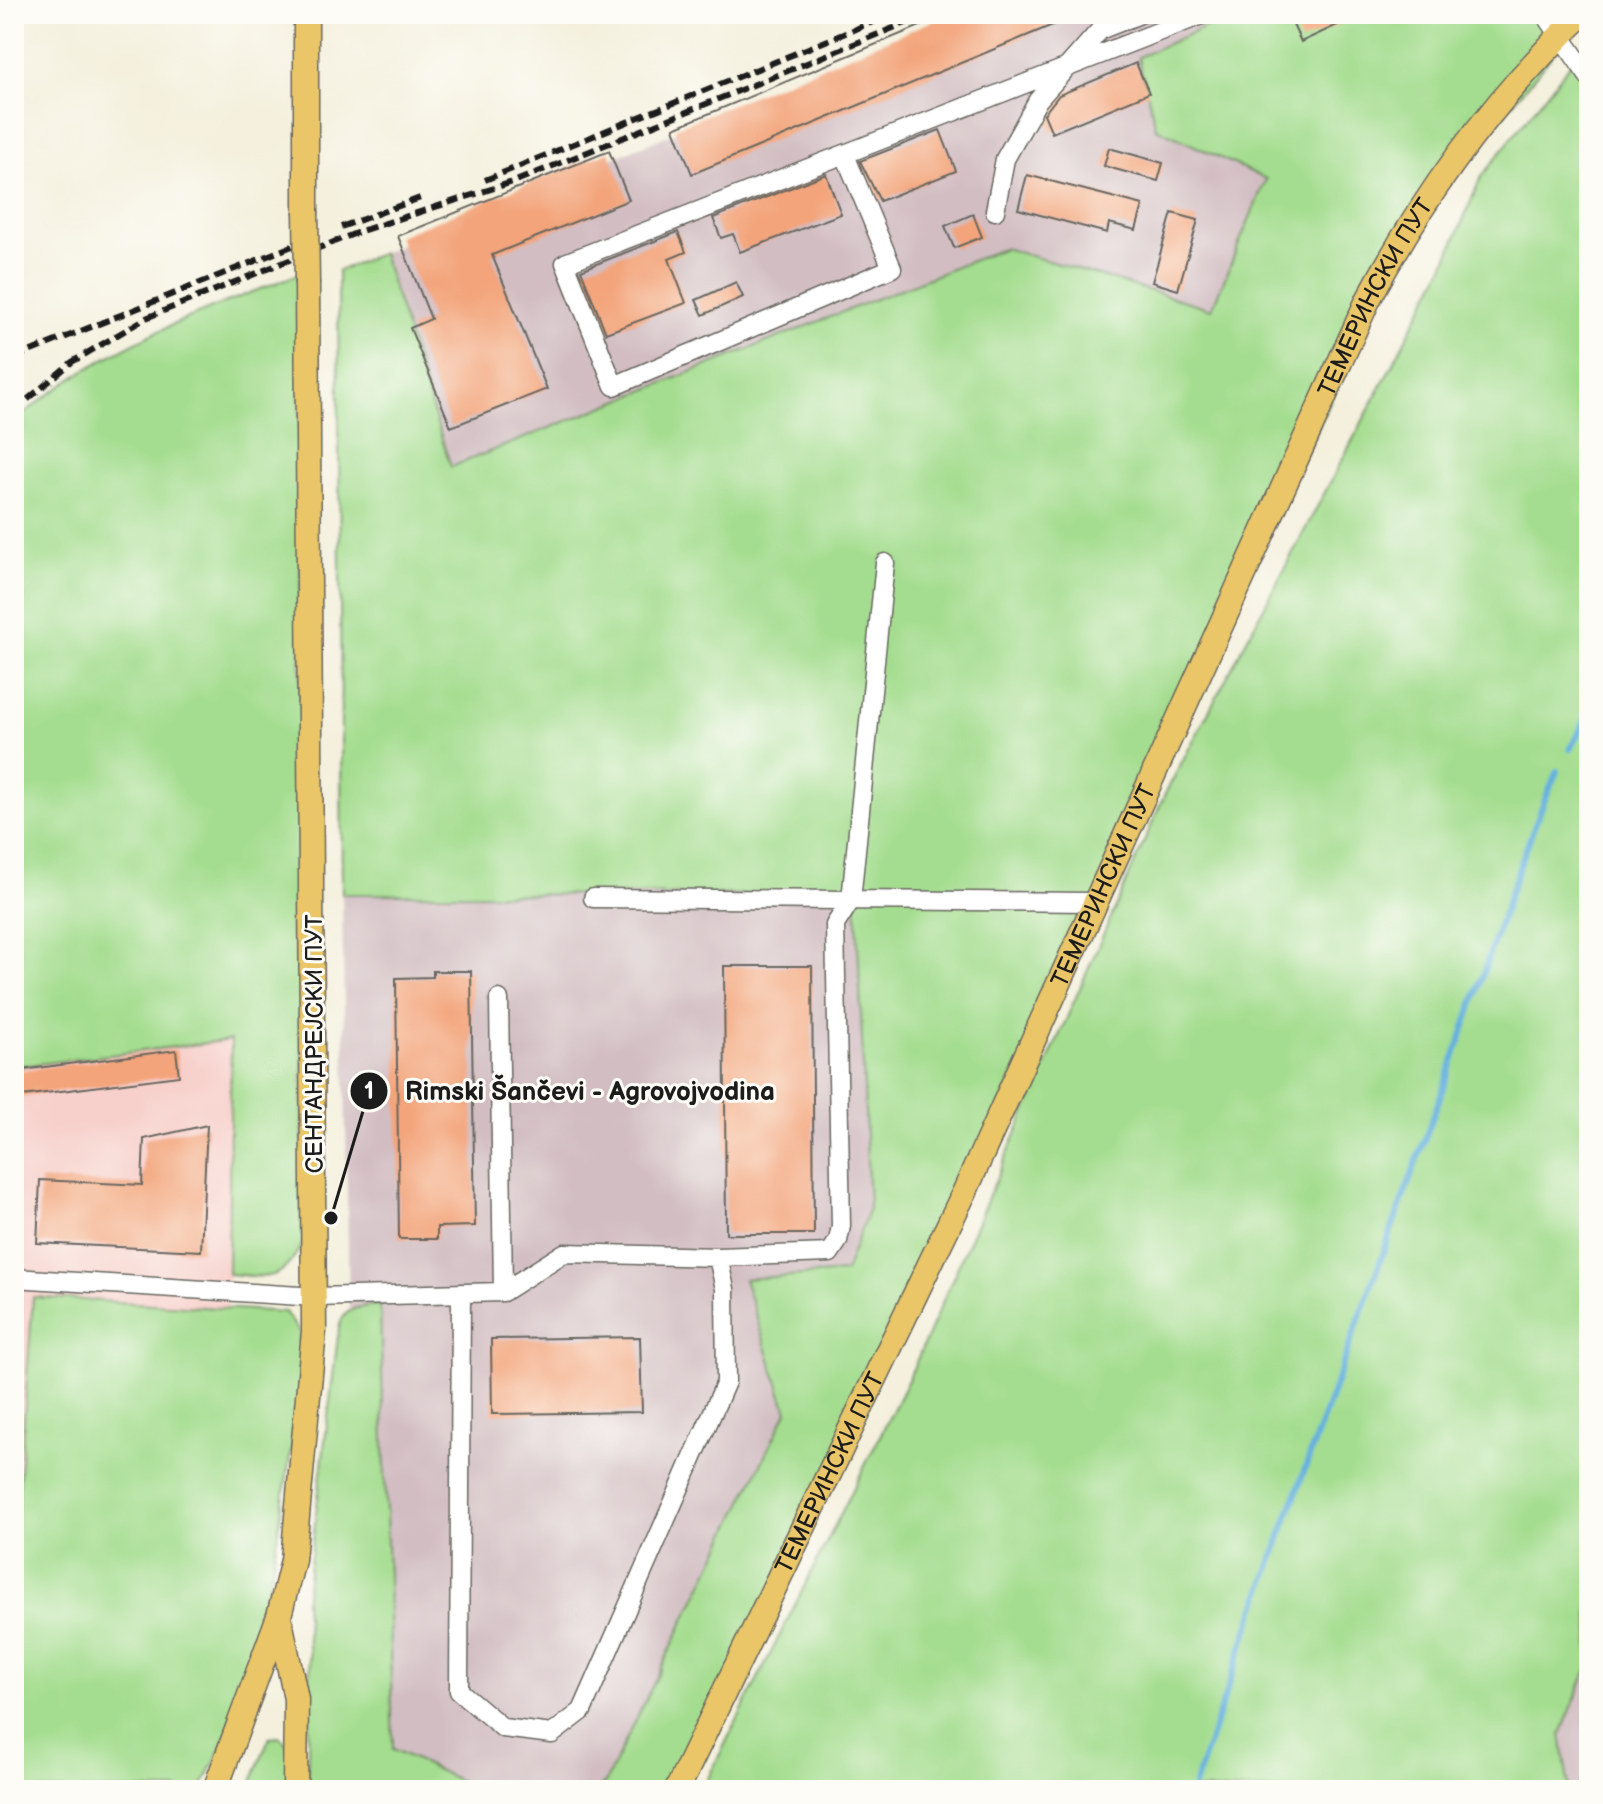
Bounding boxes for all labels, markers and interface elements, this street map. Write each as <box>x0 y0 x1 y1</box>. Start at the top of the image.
street label: ТЕМЕРИНСКИ ПУТ <box>1312 193 1439 401</box>
street label: ТЕМЕРИНСКИ ПУТ <box>1045 779 1162 991</box>
street label: СЕНТАНДРЕЈСКИ ПУТ <box>300 915 329 1173</box>
callout: Rimski Šančevi - Agrovojvodina <box>349 1066 791 1116</box>
text: Rimski Šančevi - Agrovojvodina <box>405 1074 775 1108</box>
text: 1 <box>364 1077 374 1106</box>
street label: ТЕМЕРИНСКИ ПУТ <box>769 1367 890 1578</box>

